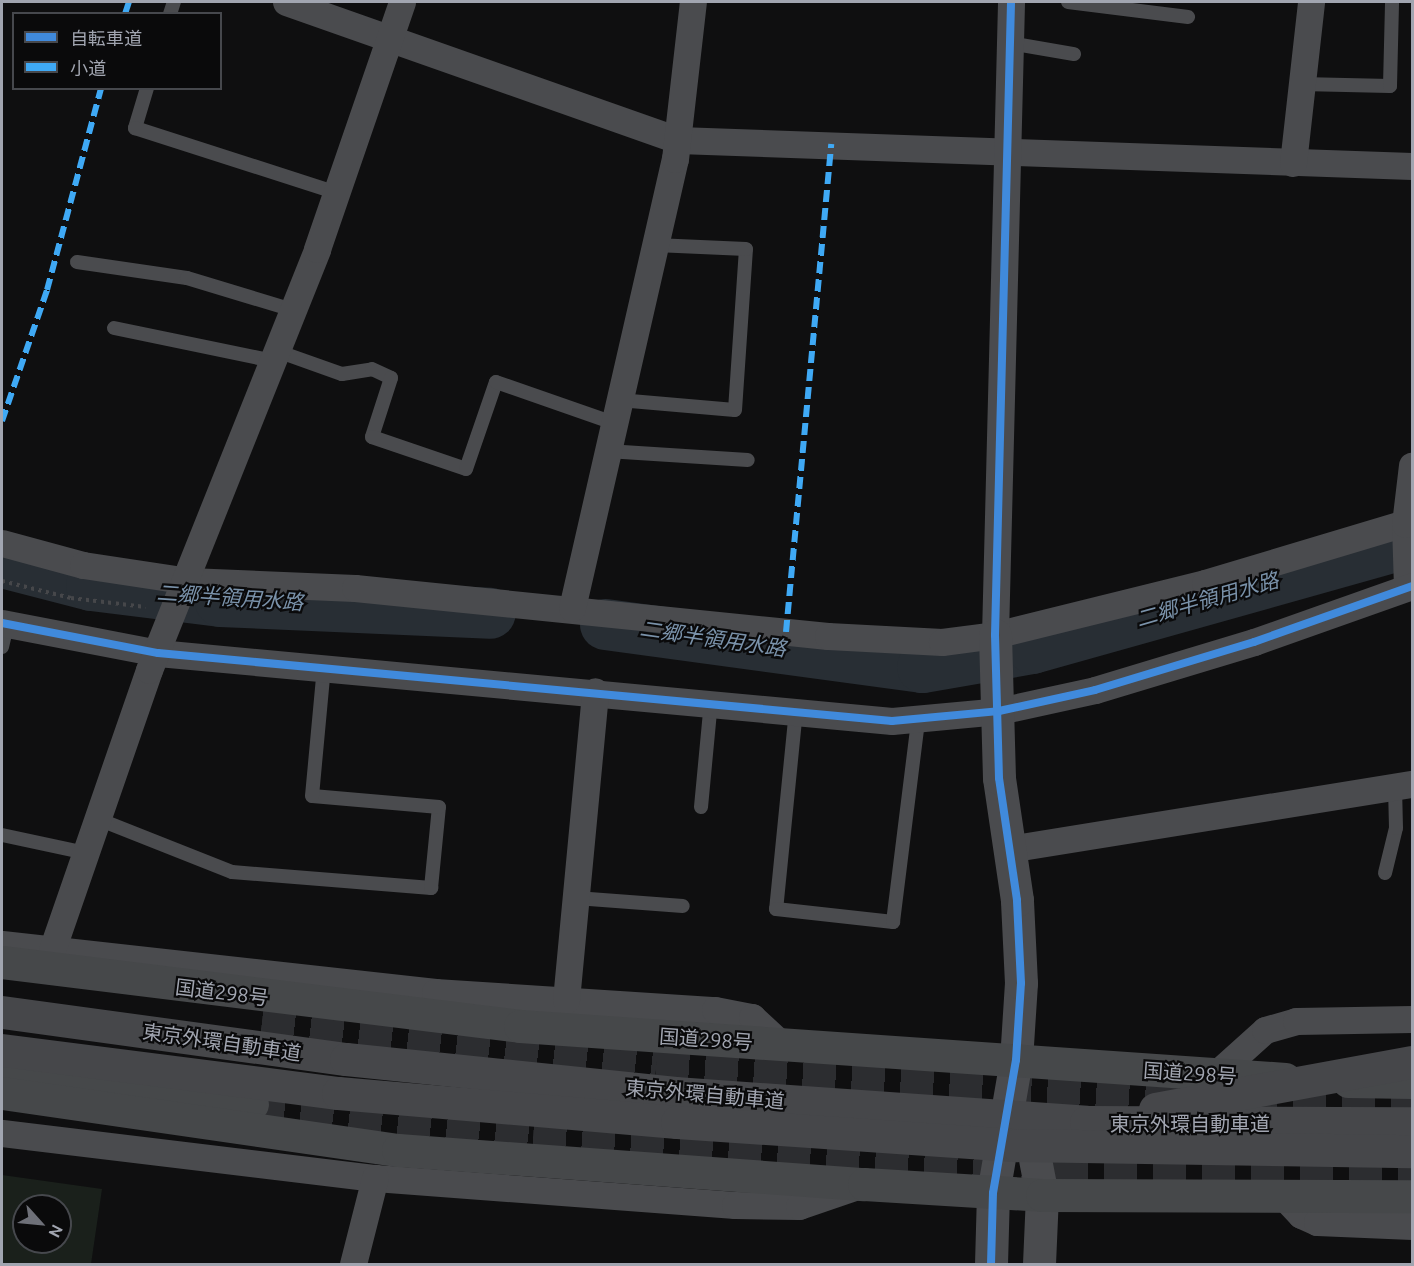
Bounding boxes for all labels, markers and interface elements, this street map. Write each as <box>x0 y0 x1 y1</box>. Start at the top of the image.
legend <box>12 12 222 90</box>
text: 自転車道 <box>70 28 142 48</box>
text: 小道 <box>70 58 106 78</box>
water label: 二郷半領用水路 <box>1133 567 1281 631</box>
water label: 二郷半領用水路 <box>156 579 304 615</box>
water label: 二郷半領用水路 <box>638 615 788 661</box>
street label: 国道298号 <box>174 974 270 1010</box>
street label: 東京外環自動車道 <box>141 1019 303 1065</box>
street label: 国道298号 <box>658 1024 754 1054</box>
street label: 国道298号 <box>1142 1058 1238 1088</box>
street label: 東京外環自動車道 <box>624 1075 786 1113</box>
street label: 東京外環自動車道 <box>1110 1111 1270 1135</box>
north arrow <box>12 1194 72 1254</box>
text: N <box>46 1222 67 1241</box>

